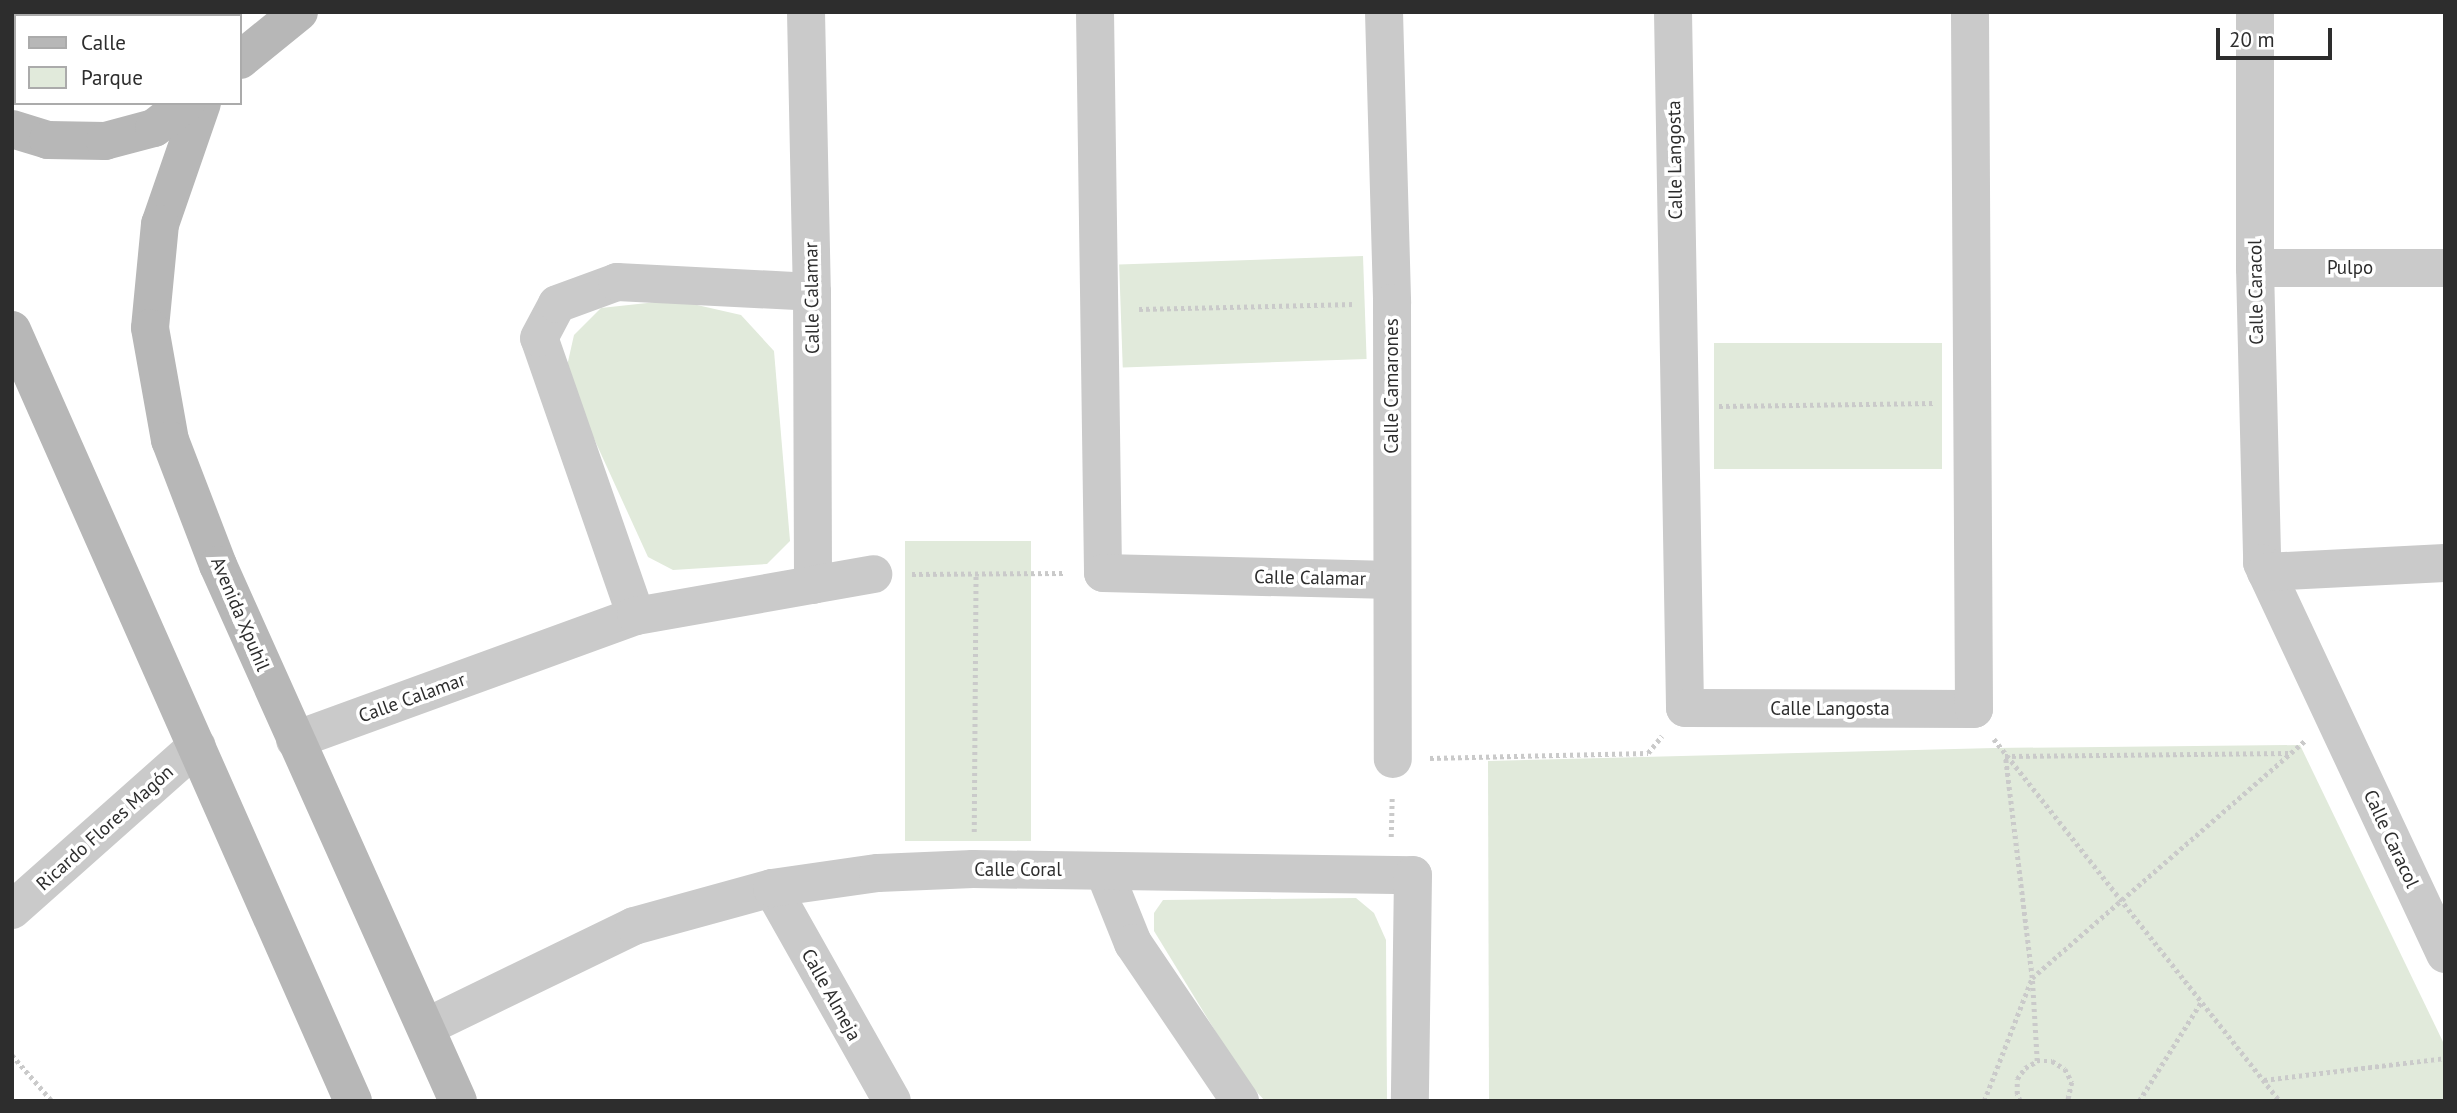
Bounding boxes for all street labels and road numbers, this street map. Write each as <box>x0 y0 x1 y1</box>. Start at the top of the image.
street label: Calle Langosta <box>1663 100 1687 220</box>
street label: Calle Caracol <box>2244 239 2268 345</box>
street label: Calle Calamar <box>800 242 824 354</box>
street label: Pulpo <box>2327 257 2373 279</box>
street label: Calle Camarones <box>1381 318 1403 454</box>
street label: Avenida Xpuhil <box>206 553 274 675</box>
street label: Calle Calamar <box>1254 566 1366 590</box>
street label: Calle Calamar <box>355 668 469 728</box>
street label: Calle Langosta <box>1770 698 1890 720</box>
street label: Ricardo Flores Magón <box>32 761 178 895</box>
street label: Calle Caracol <box>2358 786 2424 892</box>
street label: Calle Coral <box>974 859 1062 881</box>
street label: Calle Almeja <box>796 945 866 1045</box>

